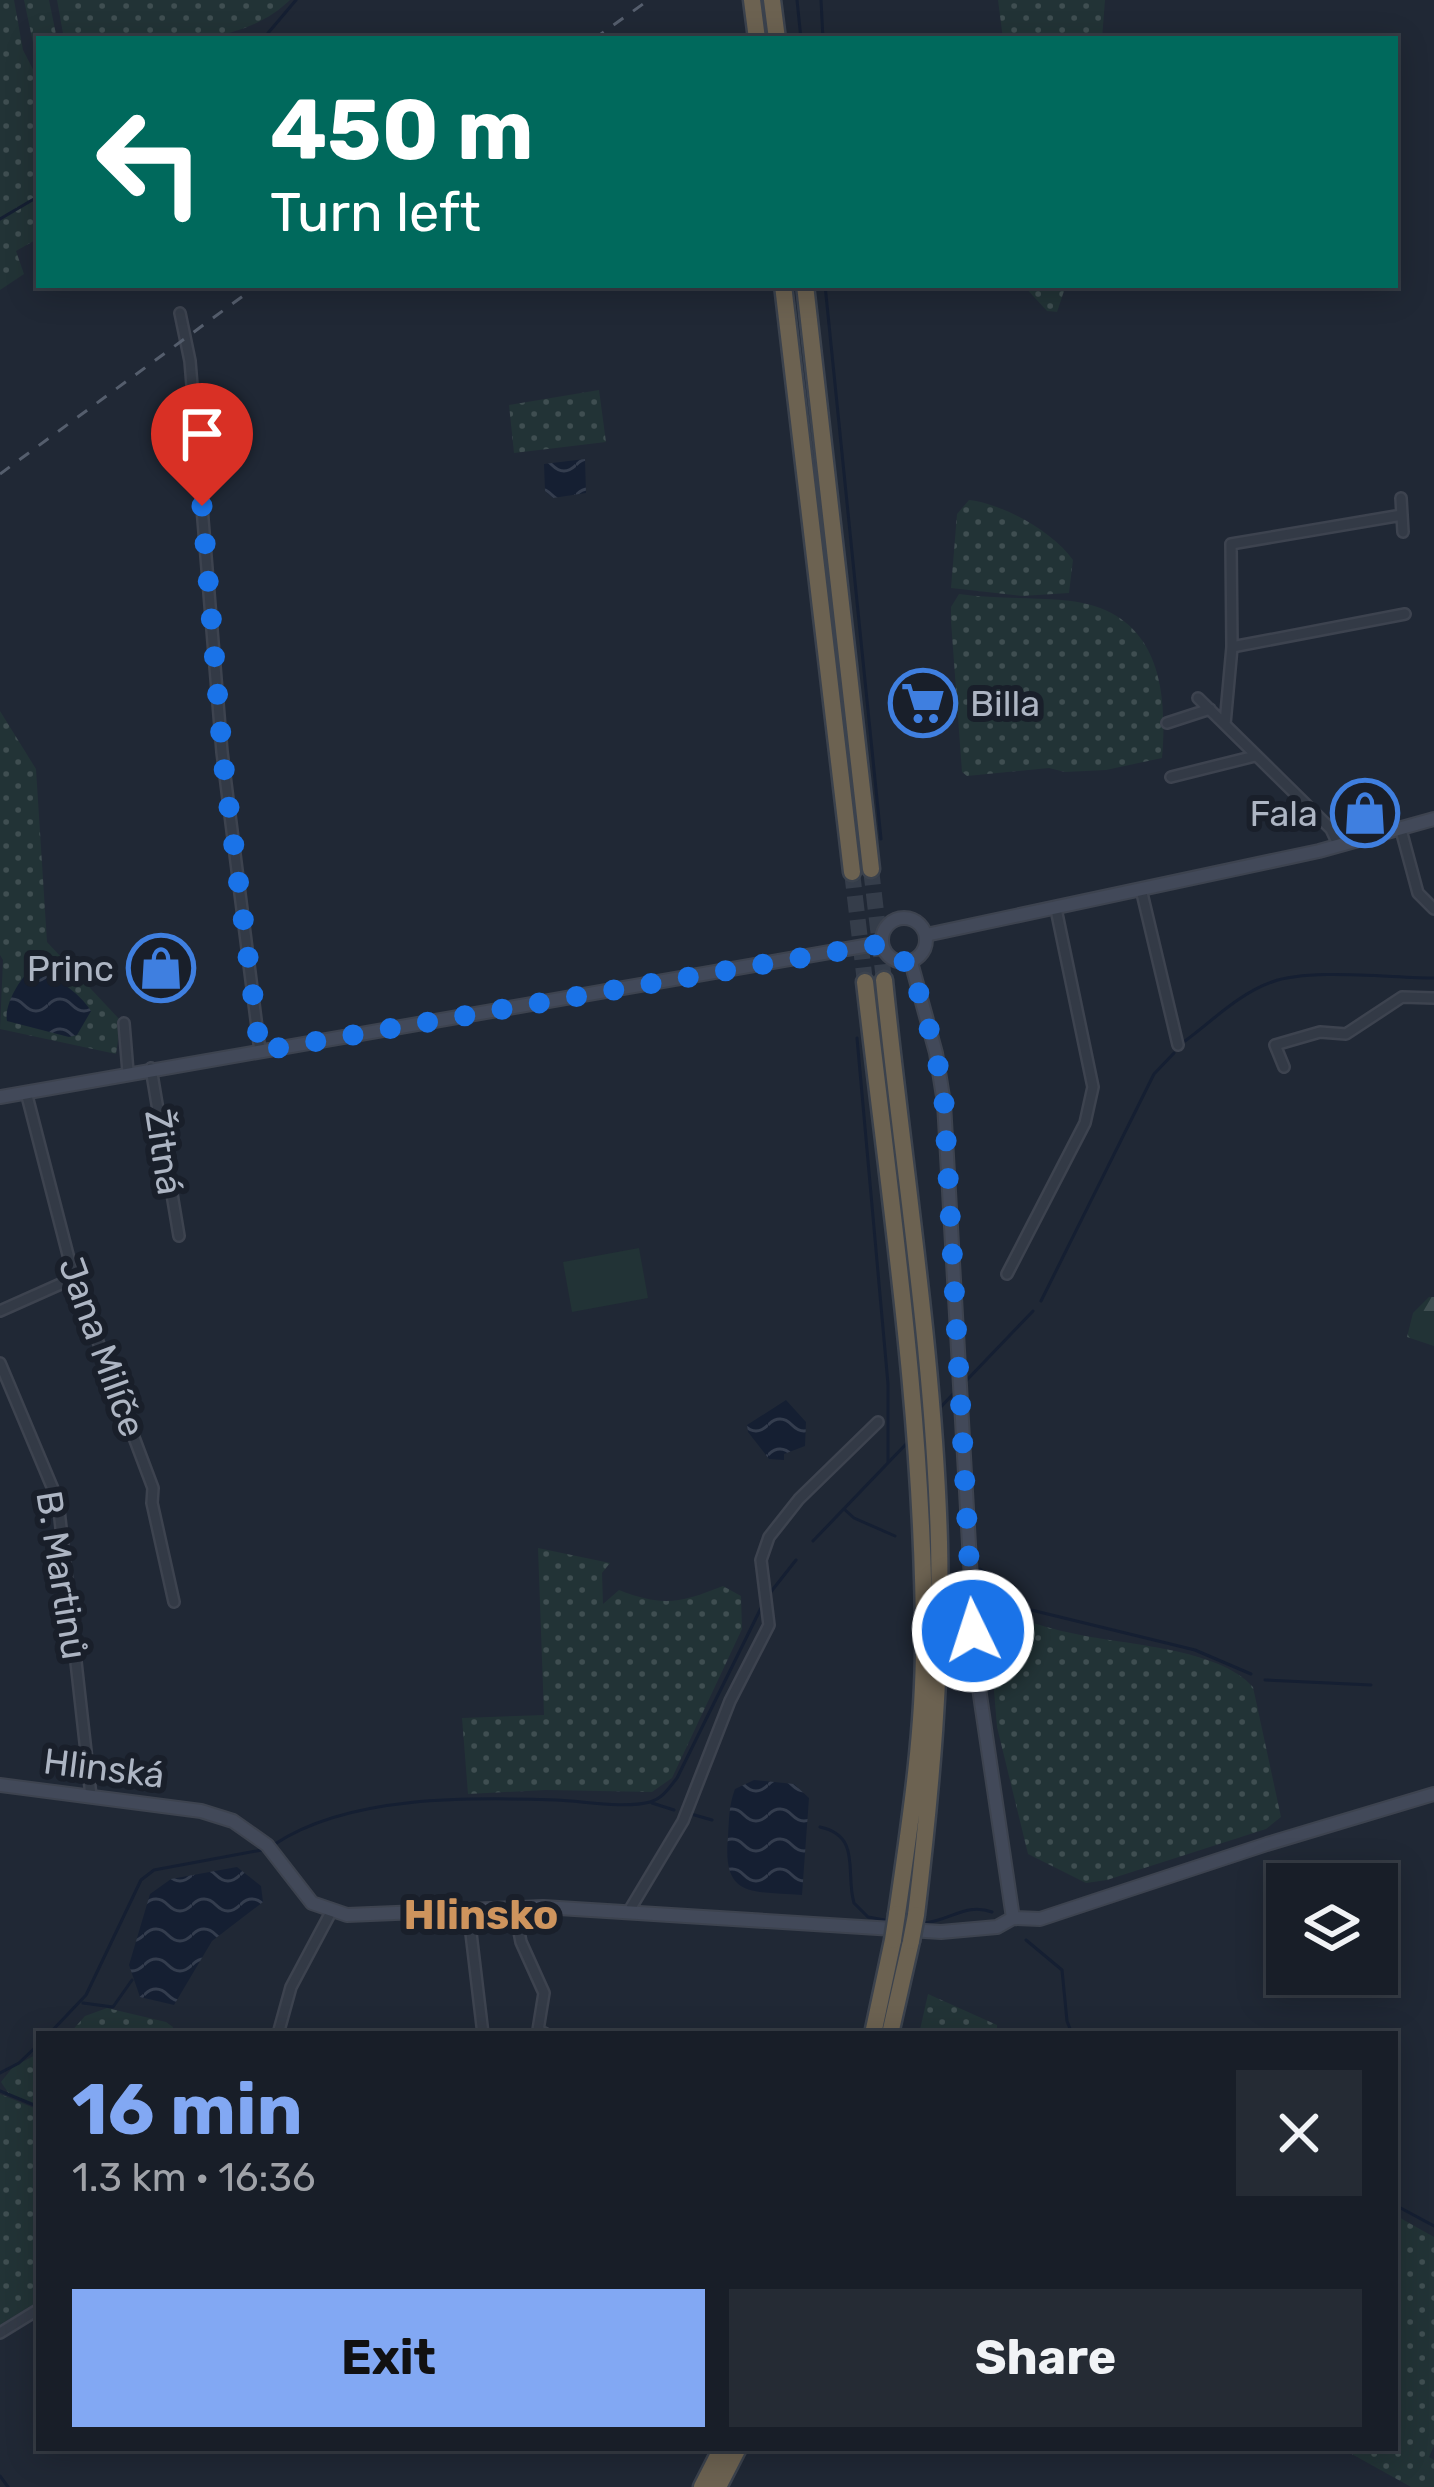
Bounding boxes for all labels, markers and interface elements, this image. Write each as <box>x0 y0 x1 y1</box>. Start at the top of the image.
text: 450 m <box>270 80 534 180</box>
icon: left <box>72 84 228 240</box>
text: Turn left <box>270 181 481 245</box>
pin <box>151 383 253 506</box>
icon: arrive <box>169 401 235 467</box>
supermarket icon: Billa <box>888 668 958 738</box>
place label: Billa <box>970 682 1040 725</box>
shop icon: Fala <box>1330 778 1400 848</box>
place label: Fala <box>1250 792 1318 835</box>
shop icon: Princ <box>126 933 196 1003</box>
place label: Princ <box>27 947 114 990</box>
street label: Žitná <box>136 1106 192 1198</box>
street label: Jana Milíče <box>50 1251 154 1443</box>
street label: B. Martinů <box>27 1488 97 1662</box>
position arrow <box>910 1568 1036 1694</box>
street label: Hlinská <box>41 1739 167 1797</box>
map controls <box>1266 1863 1398 1995</box>
button: layers <box>1266 1863 1398 1995</box>
district label: Hlinsko <box>404 1890 558 1940</box>
text: 16 min <box>72 2067 303 2152</box>
button: close <box>1236 2070 1362 2196</box>
text: 1.3 km · 16:36 <box>72 2155 315 2201</box>
button: Exit <box>72 2289 705 2427</box>
button: Share <box>729 2289 1362 2427</box>

